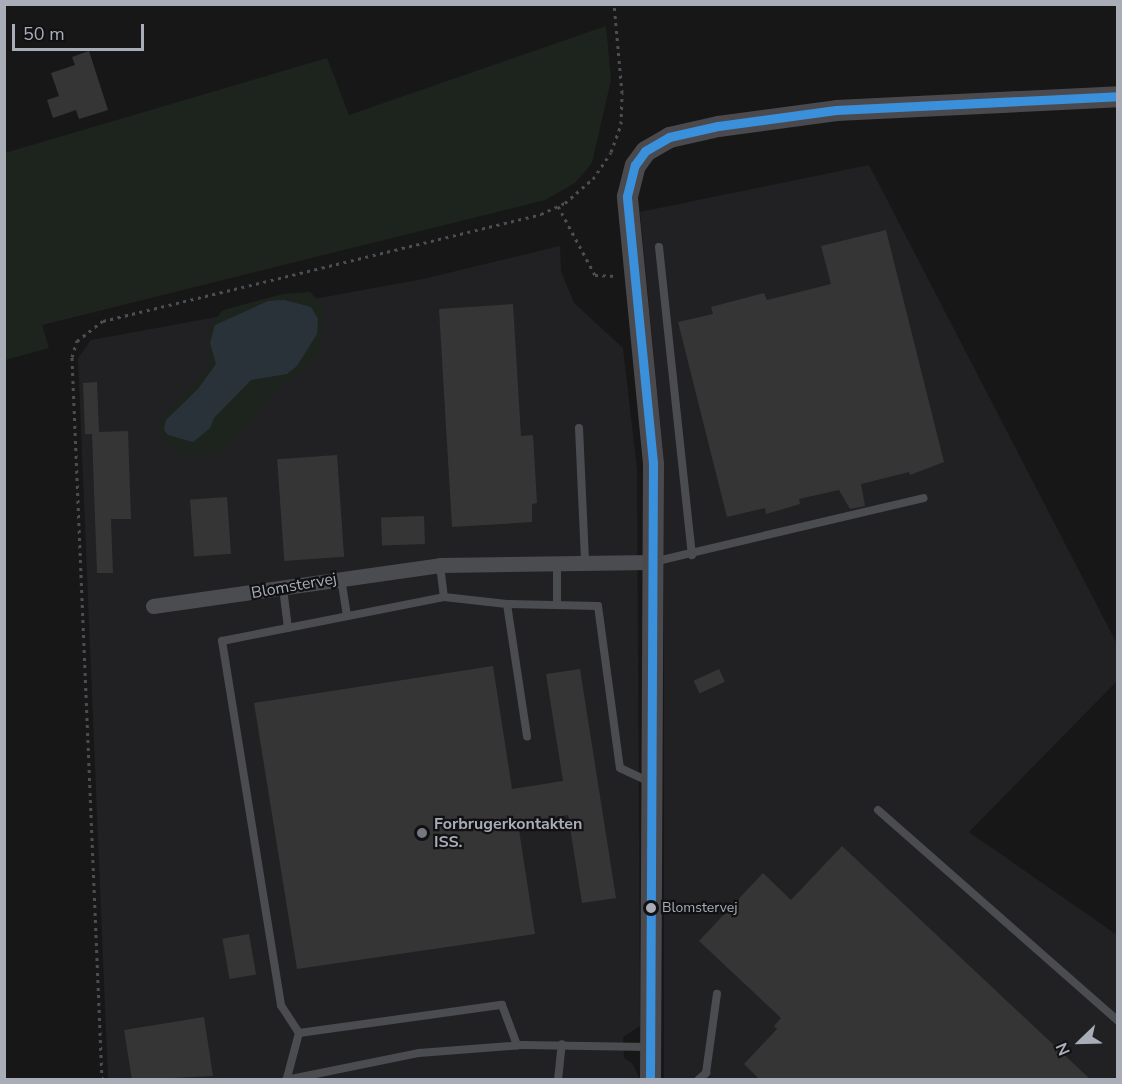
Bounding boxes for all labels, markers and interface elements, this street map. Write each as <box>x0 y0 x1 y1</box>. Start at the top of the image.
scale bar <box>15 12 147 50</box>
text: 50 m <box>23 22 65 46</box>
street label: Blomstervej <box>250 569 338 603</box>
place label: Forbrugerkontakten ISS. <box>434 814 582 852</box>
marker: Forbrugerkontakten ISS. <box>415 826 429 840</box>
place label: Blomstervej <box>662 900 738 916</box>
marker: Blomstervej <box>645 902 657 914</box>
north arrow <box>1050 1012 1110 1072</box>
text: N <box>1051 1039 1076 1059</box>

